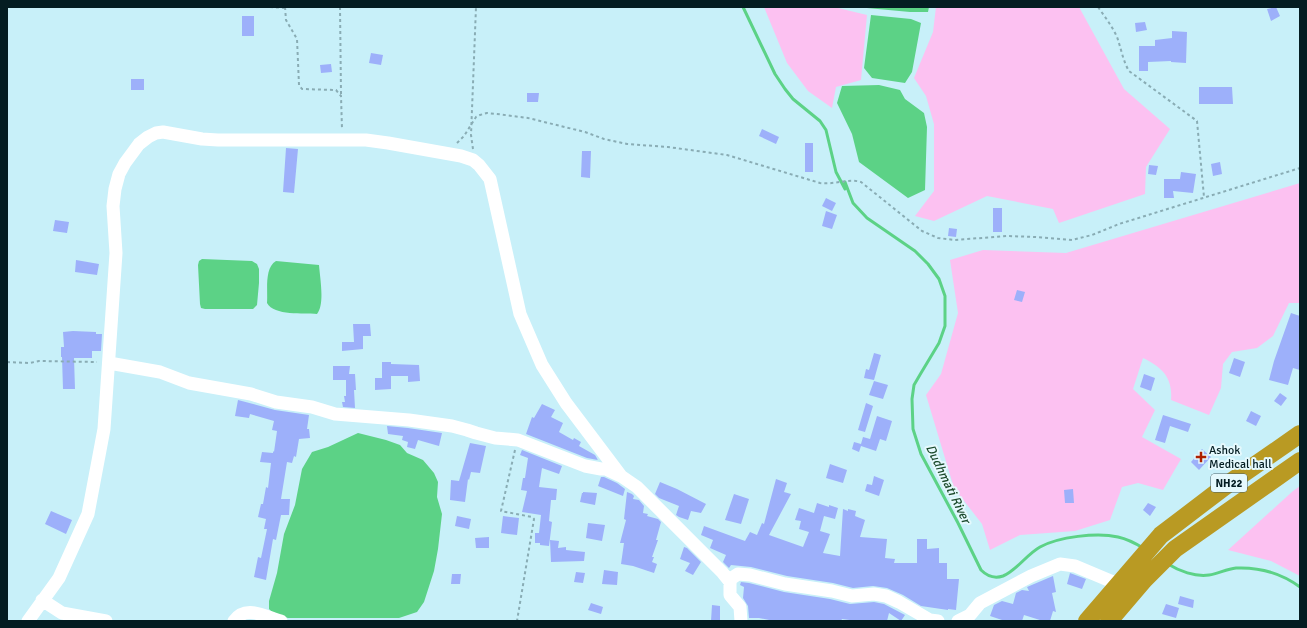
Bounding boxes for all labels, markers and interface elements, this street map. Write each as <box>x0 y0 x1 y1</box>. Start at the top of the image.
water label: Dudhmati River <box>922 442 975 528</box>
place label: Ashok Medical hall <box>1209 443 1272 472</box>
marker: Ashok Medical hall <box>1196 452 1206 462</box>
road number: NH22 <box>1211 474 1247 492</box>

